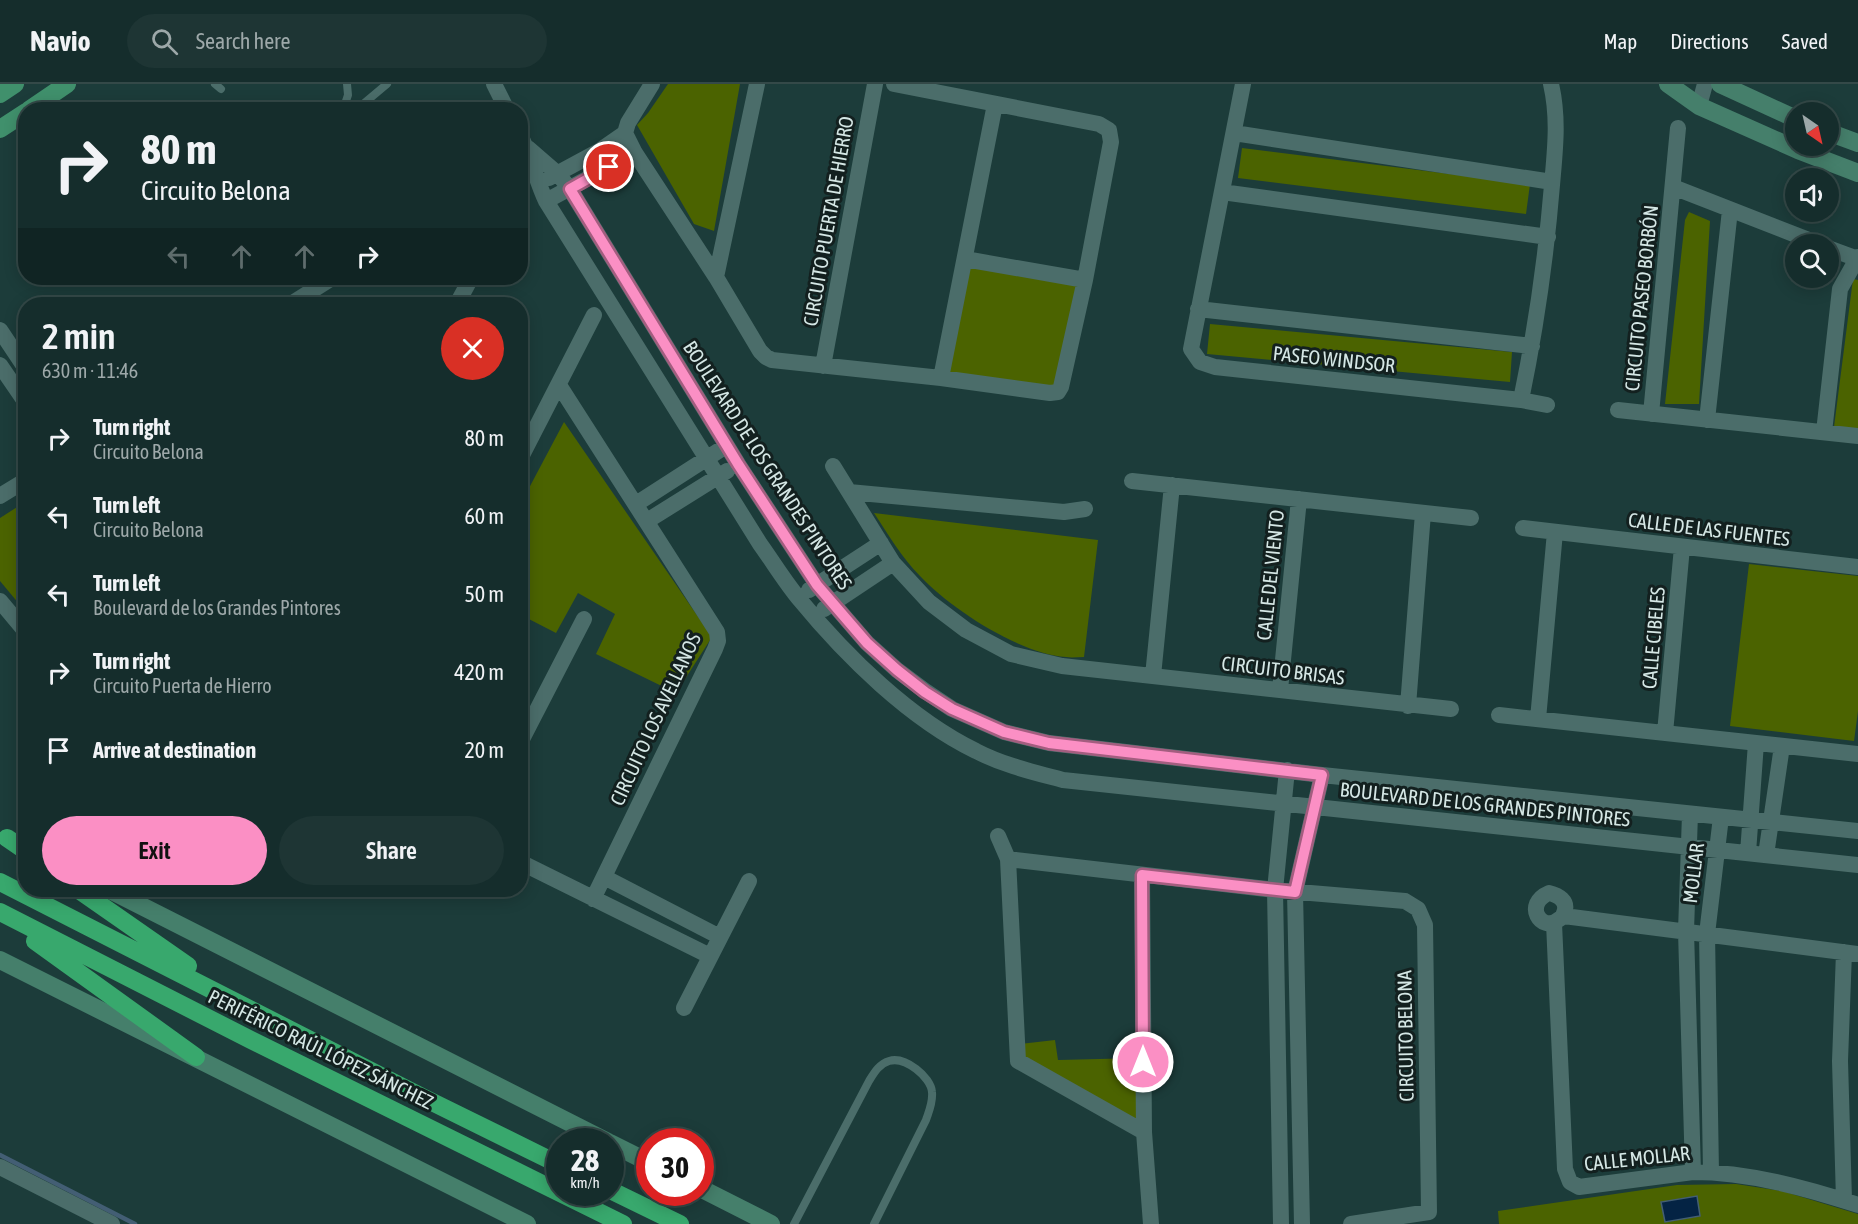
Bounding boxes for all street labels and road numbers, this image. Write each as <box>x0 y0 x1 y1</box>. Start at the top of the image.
street label: CIRCUITO PUERTA DE HIERRO <box>798 114 858 328</box>
street label: CIRCUITO PASEO BORBÓN <box>1620 204 1662 392</box>
street label: BOULEVARD DE LOS GRANDES PINTORES <box>679 336 857 594</box>
street label: PASEO WINDSOR <box>1272 341 1396 377</box>
street label: CALLE DE LAS FUENTES <box>1627 508 1791 550</box>
street label: CALLE DEL VIENTO <box>1252 509 1288 641</box>
street label: CALLE CIBELES <box>1637 586 1669 690</box>
street label: CIRCUITO LOS AVELLANOS <box>605 629 705 809</box>
street label: CIRCUITO BRISAS <box>1220 651 1346 689</box>
street label: BOULEVARD DE LOS GRANDES PINTORES <box>1339 777 1631 831</box>
street label: MOLLAR <box>1678 842 1708 904</box>
street label: CIRCUITO BELONA <box>1392 970 1418 1102</box>
street label: PERIFÉRICO RAÚL LÓPEZ SÁNCHEZ <box>205 984 437 1114</box>
street label: CALLE MOLLAR <box>1583 1141 1691 1175</box>

